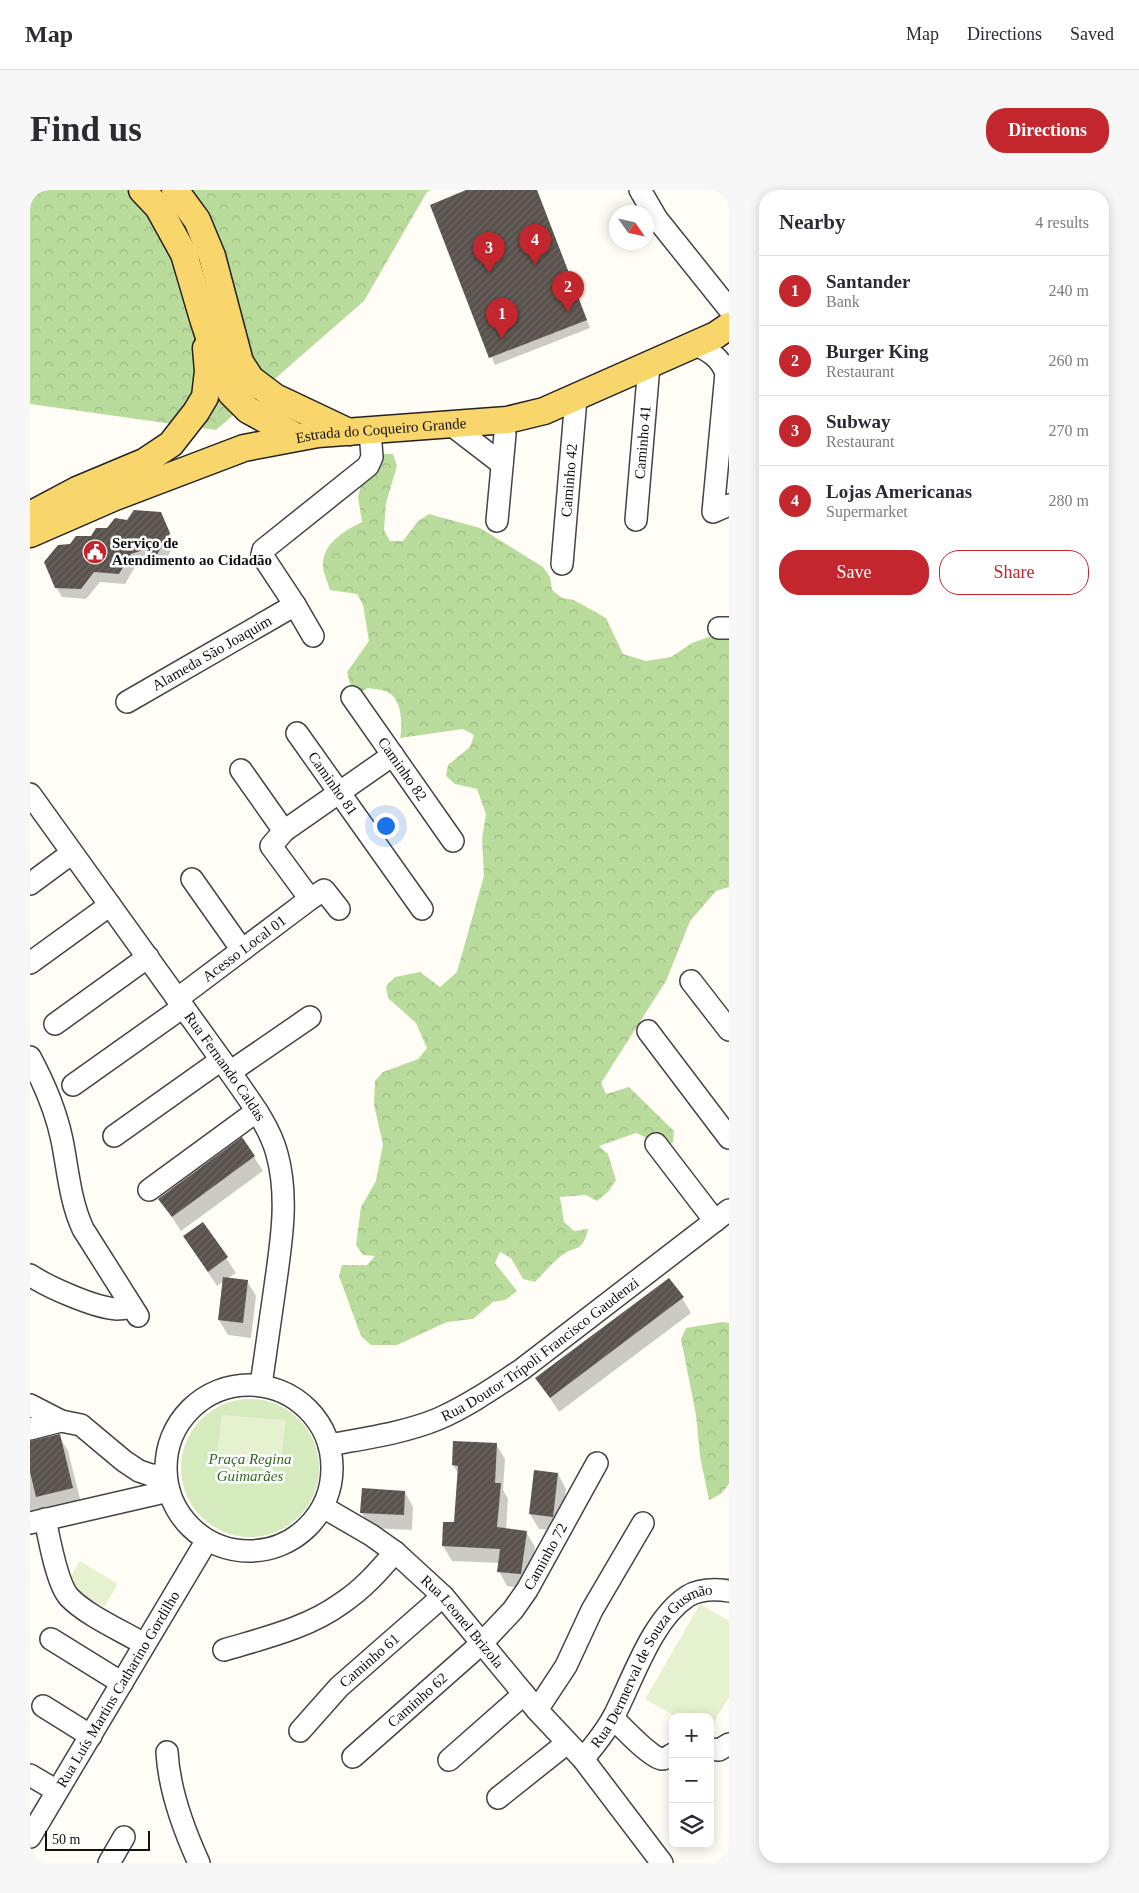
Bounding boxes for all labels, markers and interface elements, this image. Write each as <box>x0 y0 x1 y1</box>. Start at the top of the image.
text: Map <box>25 21 73 47</box>
text: Map <box>906 24 939 44</box>
text: Directions <box>967 24 1042 44</box>
text: Saved <box>1070 24 1114 44</box>
button: Directions <box>986 108 1109 153</box>
text: Find us <box>30 110 142 149</box>
north arrow <box>609 205 654 250</box>
text: Nearby <box>779 210 846 234</box>
text: 4 results <box>1035 214 1089 231</box>
pin: 4 <box>519 224 551 265</box>
pin: 3 <box>473 232 505 273</box>
pin: 2 <box>552 271 584 312</box>
text: Santander <box>826 271 910 292</box>
text: 1 <box>791 282 799 299</box>
text: 240 m <box>1049 282 1089 299</box>
text: Bank <box>826 293 860 310</box>
pin: 1 <box>486 298 518 339</box>
text: Burger King <box>826 341 929 362</box>
text: 2 <box>791 352 799 369</box>
text: 260 m <box>1049 352 1089 369</box>
text: Restaurant <box>826 363 894 380</box>
street label: Caminho 41 <box>631 405 654 480</box>
text: Subway <box>826 411 890 432</box>
street label: Estrada do Coqueiro Grande <box>294 415 467 446</box>
text: 3 <box>791 422 799 439</box>
text: 270 m <box>1049 422 1089 439</box>
text: Restaurant <box>826 433 894 450</box>
street label: Caminho 42 <box>558 443 580 518</box>
text: Lojas Americanas <box>826 481 972 502</box>
text: 4 <box>791 492 799 509</box>
text: 280 m <box>1049 492 1089 509</box>
text: Supermarket <box>826 503 908 520</box>
place label: Serviço de Atendimento ao Cidadão <box>112 535 272 568</box>
public building icon: Serviço de Atendimento ao Cidadão <box>82 539 108 565</box>
button: Save <box>779 550 929 595</box>
button: Share <box>939 550 1089 595</box>
street label: Alameda São Joaquim <box>149 612 275 694</box>
street label: Caminho 82 <box>375 734 430 804</box>
street label: Caminho 81 <box>305 749 361 818</box>
your location <box>373 813 399 839</box>
street label: Acesso Local 01 <box>199 912 289 985</box>
street label: Rua Fernando Caldas <box>181 1009 269 1124</box>
street label: Rua Doutor Trípoli Francisco Gaudenzi <box>439 1274 642 1424</box>
park label: Praça Regina Guimarães <box>208 1451 291 1484</box>
street label: Caminho 72 <box>521 1520 570 1593</box>
street label: Rua Leonel Brizola <box>418 1572 507 1671</box>
street label: Rua Dermerval de Souza Gusmão <box>587 1582 713 1751</box>
street label: Rua Luís Martins Catharino Gordilho <box>53 1588 183 1790</box>
street label: Caminho 61 <box>336 1630 402 1691</box>
street label: Caminho 62 <box>385 1670 450 1730</box>
map controls <box>669 1713 714 1848</box>
button: + <box>669 1713 714 1758</box>
button: − <box>669 1758 714 1803</box>
button: layers <box>669 1803 714 1848</box>
scale bar <box>45 1828 150 1851</box>
text: 50 m <box>52 1832 80 1847</box>

